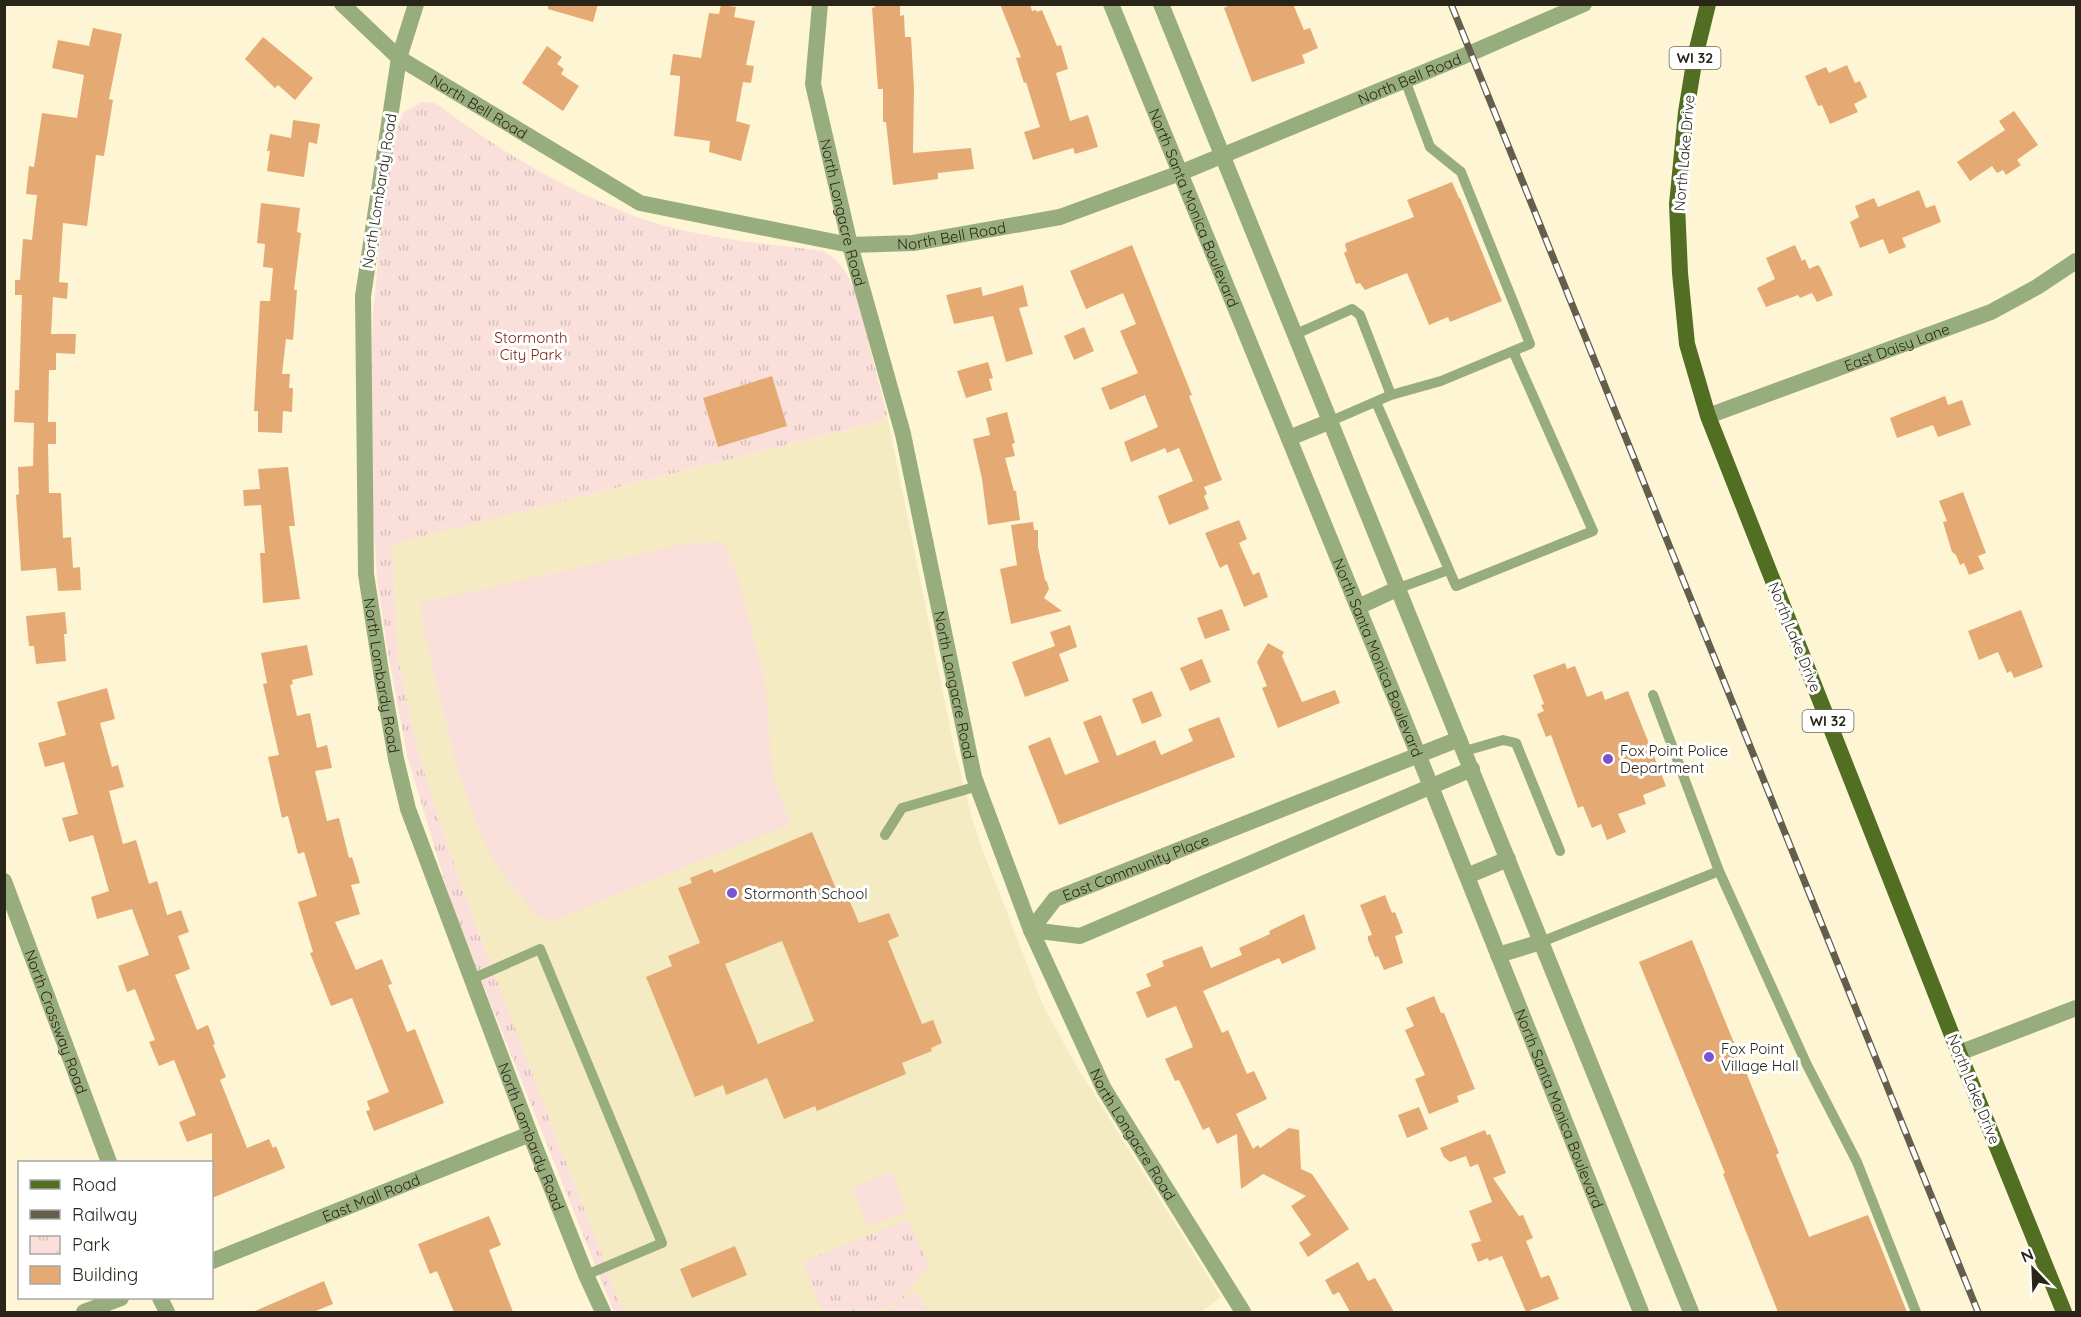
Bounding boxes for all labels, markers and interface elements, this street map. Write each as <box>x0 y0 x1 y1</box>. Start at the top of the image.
road number: WI 32 <box>1670 47 1720 69</box>
street label: North Bell Road <box>1355 49 1464 108</box>
street label: North Bell Road <box>427 70 531 143</box>
street label: North Lake Drive <box>1669 94 1699 212</box>
street label: North Santa Monica Boulevard <box>1145 105 1243 310</box>
street label: North Lombardy Road <box>357 112 401 270</box>
street label: North Longacre Road <box>816 137 870 288</box>
street label: North Bell Road <box>897 217 1007 253</box>
street label: East Daisy Lane <box>1841 319 1952 375</box>
park label: Stormonth City Park <box>494 328 568 364</box>
street label: North Santa Monica Boulevard <box>1329 555 1428 760</box>
street label: North Lake Drive <box>1764 579 1826 695</box>
street label: North Lombardy Road <box>360 597 404 754</box>
street label: North Longacre Road <box>930 609 980 761</box>
road number: WI 32 <box>1802 710 1854 732</box>
place label: Fox Point Police Department <box>1620 741 1728 777</box>
marker: Fox Point Police Department <box>1601 752 1615 766</box>
street label: East Community Place <box>1060 829 1212 905</box>
place label: Stormonth School <box>744 884 868 903</box>
marker: Stormonth School <box>725 886 739 900</box>
street label: North Crossway Road <box>21 947 92 1096</box>
street label: North Santa Monica Boulevard <box>1511 1006 1608 1211</box>
street label: North Lake Drive <box>1943 1031 2005 1147</box>
place label: Fox Point Village Hall <box>1721 1039 1799 1075</box>
marker: Fox Point Village Hall <box>1702 1050 1716 1064</box>
street label: North Lombardy Road <box>494 1060 569 1213</box>
street label: North Longacre Road <box>1086 1065 1180 1204</box>
legend <box>18 1161 213 1299</box>
street label: East Mall Road <box>319 1170 422 1226</box>
text: Road <box>72 1173 117 1196</box>
text: Railway <box>72 1203 138 1226</box>
text: Park <box>72 1233 110 1256</box>
north arrow <box>2003 1239 2063 1299</box>
text: N <box>2018 1244 2036 1267</box>
text: Building <box>72 1263 138 1286</box>

